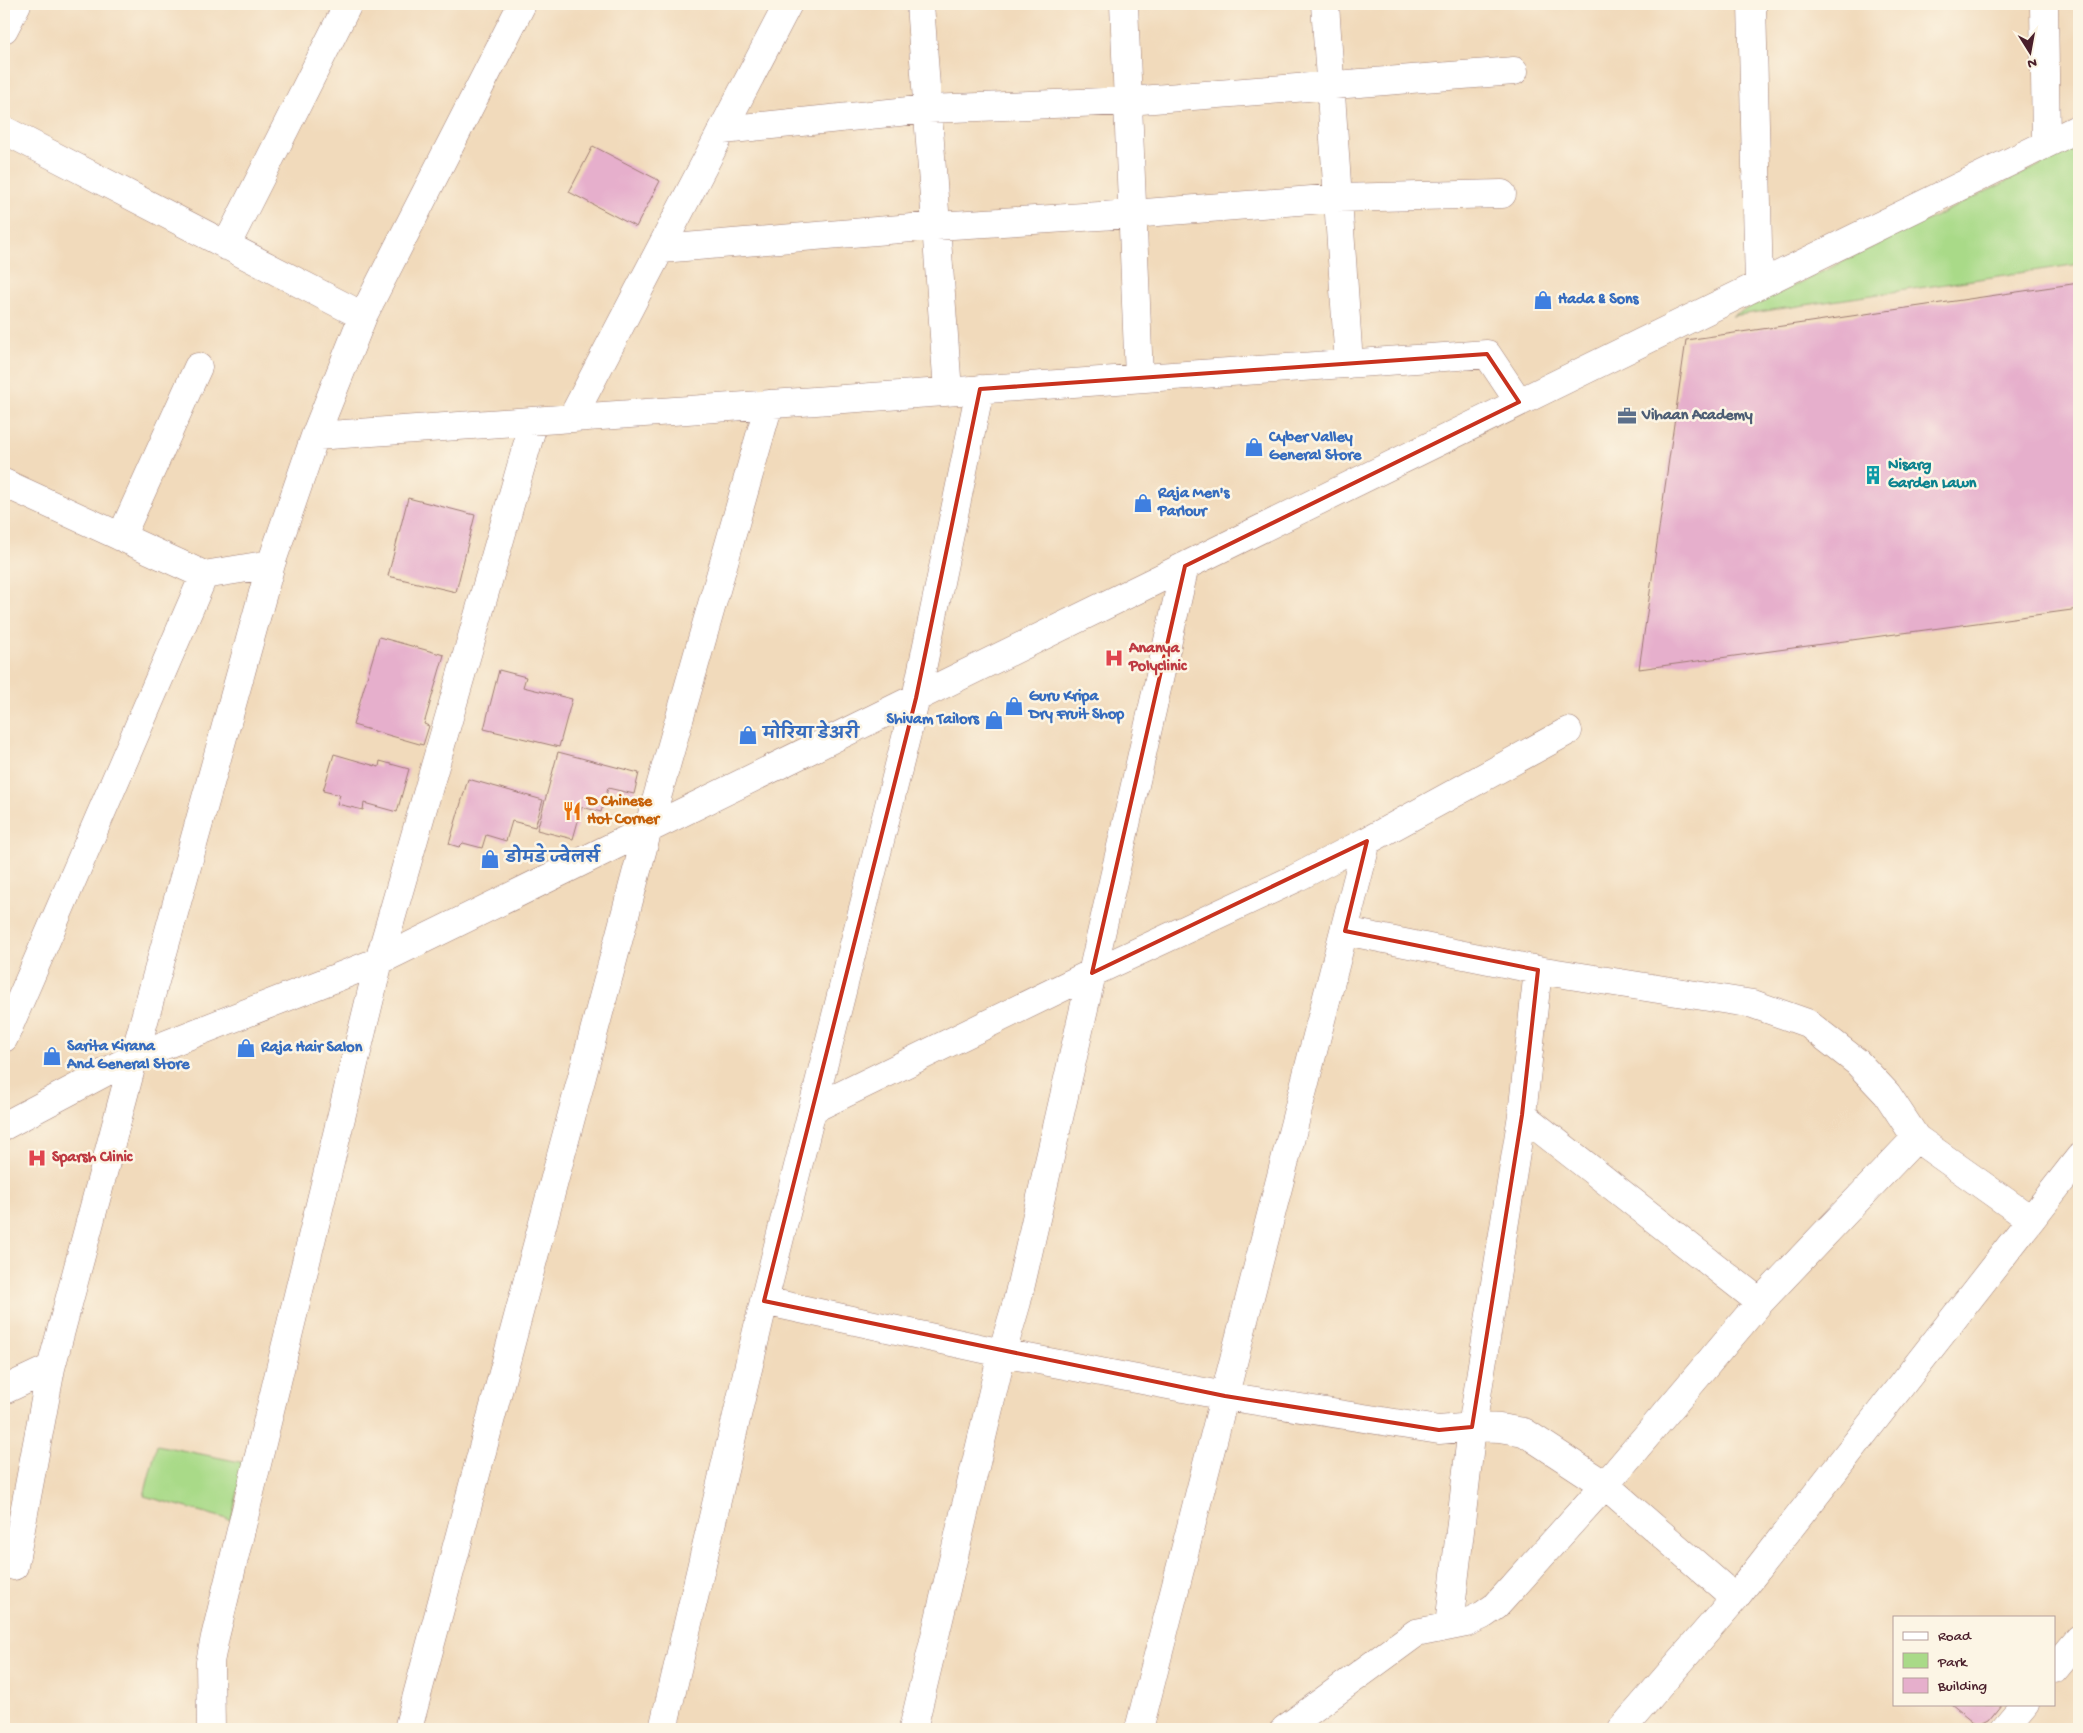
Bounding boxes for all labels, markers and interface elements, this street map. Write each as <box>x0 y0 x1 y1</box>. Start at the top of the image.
north arrow <box>2006 28 2056 78</box>
text: N <box>2026 53 2038 72</box>
shop icon: Hada & Sons <box>1532 289 1554 311</box>
place label: Hada & Sons <box>1558 291 1640 310</box>
office icon: Vihaan Academy <box>1616 405 1638 427</box>
place label: Vihaan Academy <box>1641 407 1753 426</box>
place label: Cyber Valley General Store <box>1268 429 1362 466</box>
shop icon: Cyber Valley General Store <box>1243 436 1265 458</box>
place label: Nisarg Garden Lawn <box>1888 457 1977 494</box>
building icon: Nisarg Garden Lawn <box>1862 464 1884 486</box>
place label: Raja Men's Parlour <box>1157 485 1231 522</box>
shop icon: Raja Men's Parlour <box>1132 492 1154 514</box>
place label: Ananya Polyclinic <box>1128 640 1188 677</box>
hospital icon: Ananya Polyclinic <box>1103 647 1125 669</box>
place label: Guru Kripa Dry Fruit Shop <box>1027 688 1124 725</box>
shop icon: Guru Kripa Dry Fruit Shop <box>1003 695 1025 717</box>
shop icon: Shivam Tailors <box>983 709 1005 731</box>
place label: Shivam Tailors <box>887 711 980 730</box>
place label: मोरिया डेअरी <box>761 720 860 745</box>
shop icon: मोरिया डेअरी <box>737 724 759 746</box>
place label: D Chinese Hot Corner <box>585 793 661 830</box>
restaurant icon: D Chinese Hot Corner <box>561 800 583 822</box>
place label: डोमडे ज्वेलर्स <box>503 843 602 869</box>
shop icon: डोमडे ज्वेलर्स <box>479 848 501 870</box>
shop icon: Raja Hair Salon <box>235 1037 257 1059</box>
place label: Sarita Kirana And General Store <box>66 1038 190 1075</box>
place label: Raja Hair Salon <box>260 1039 363 1058</box>
shop icon: Sarita Kirana And General Store <box>41 1045 63 1067</box>
hospital icon: Sparsh Clinic <box>26 1147 48 1169</box>
place label: Sparsh Clinic <box>52 1149 134 1168</box>
legend <box>1893 1616 2056 1706</box>
text: Road <box>1938 1628 1972 1646</box>
text: Park <box>1937 1654 1968 1672</box>
text: Building <box>1937 1678 1987 1696</box>

